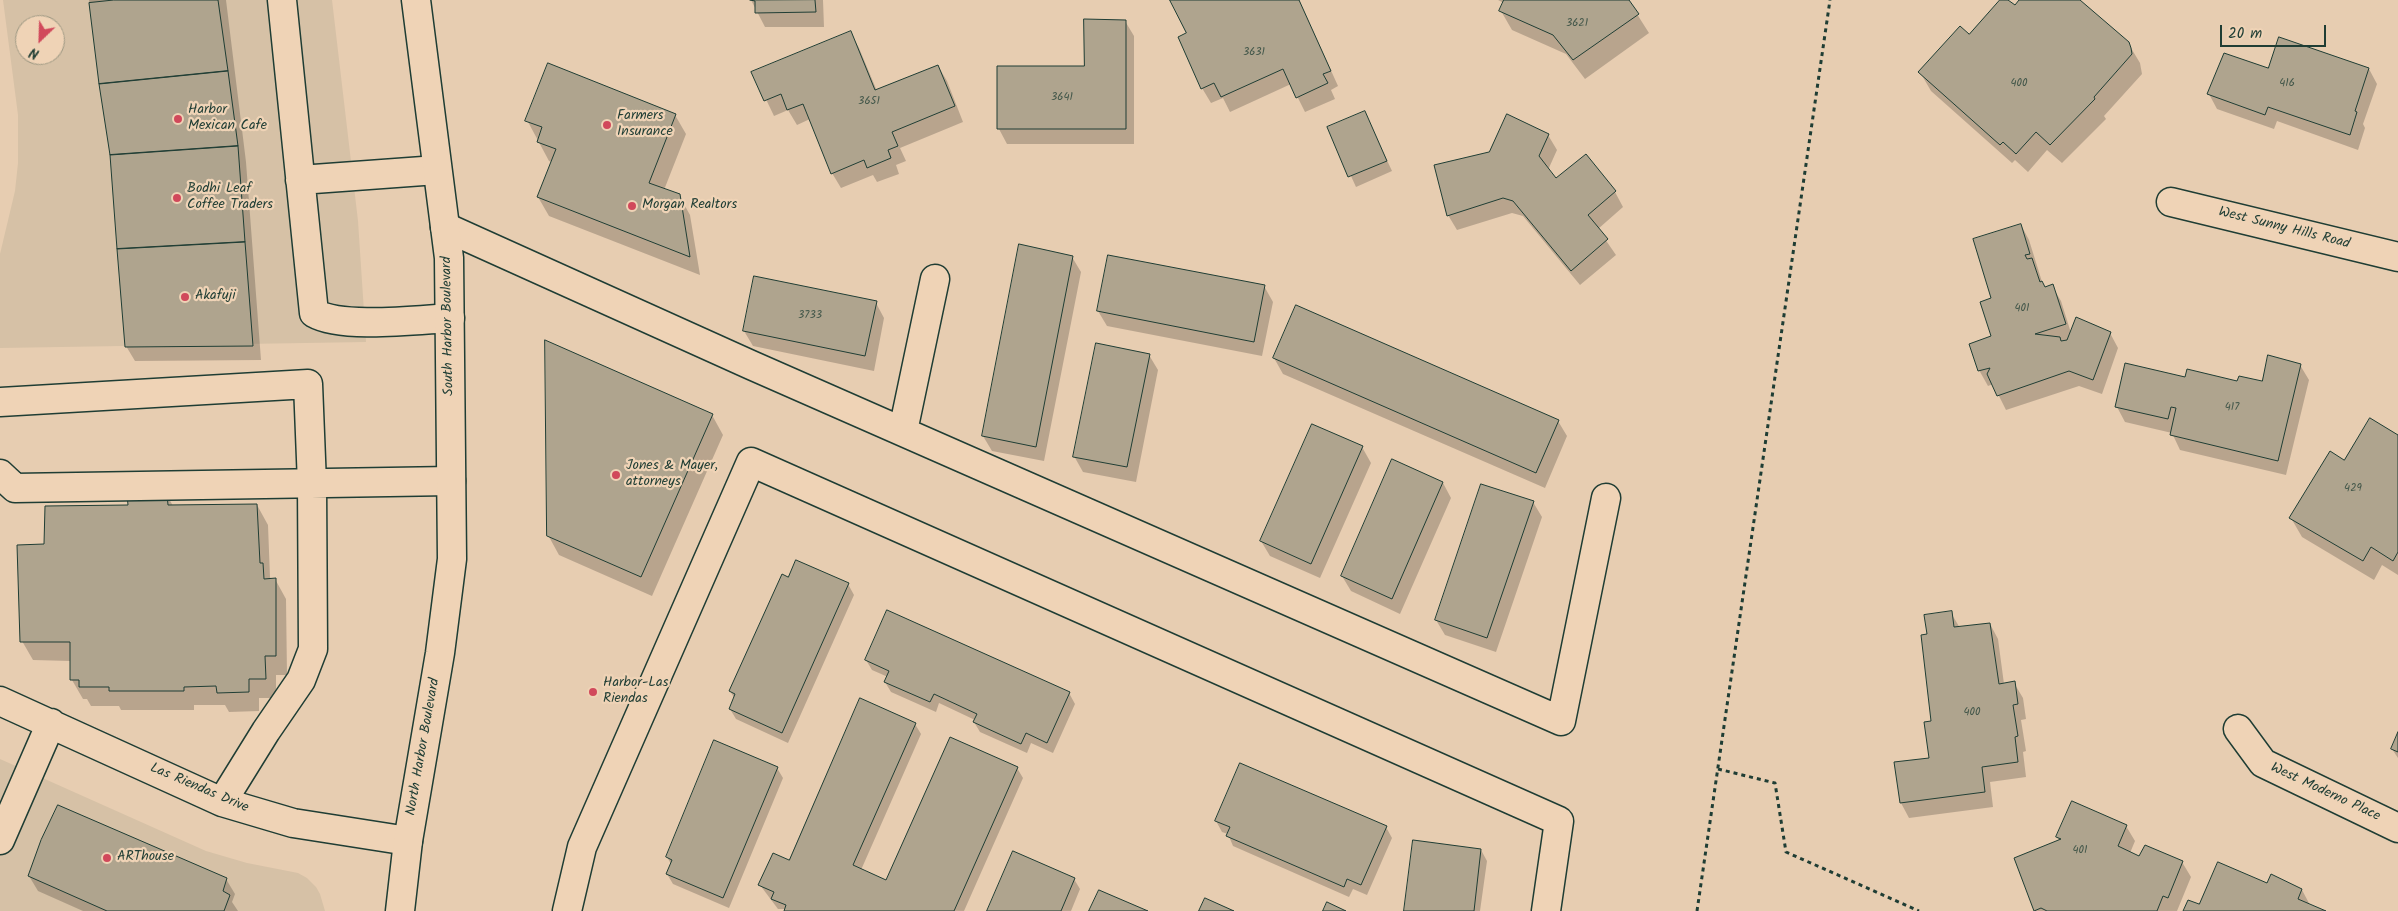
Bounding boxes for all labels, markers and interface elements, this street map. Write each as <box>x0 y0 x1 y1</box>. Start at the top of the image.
north arrow <box>15 15 65 65</box>
scale bar <box>2223 15 2329 47</box>
house number: 3621 <box>1566 17 1588 31</box>
text: 20 m <box>2228 22 2262 46</box>
text: N <box>26 41 43 65</box>
house number: 3631 <box>1243 46 1265 60</box>
house number: 400 <box>2010 77 2028 91</box>
house number: 416 <box>2279 77 2295 91</box>
house number: 3641 <box>1051 91 1073 105</box>
house number: 3651 <box>858 95 880 109</box>
place label: Harbor Mexican Cafe <box>188 103 267 136</box>
place label: Farmers Insurance <box>617 109 673 142</box>
marker: Harbor Mexican Cafe <box>172 113 184 125</box>
marker: Farmers Insurance <box>601 119 613 131</box>
place label: Bodhi Leaf Coffee Traders <box>187 182 273 214</box>
marker: Bodhi Leaf Coffee Traders <box>171 192 183 204</box>
place label: Morgan Realtors <box>642 198 737 214</box>
marker: Morgan Realtors <box>626 200 638 212</box>
street label: West Sunny Hills Road <box>2217 205 2351 253</box>
street label: South Harbor Boulevard <box>439 256 459 396</box>
place label: Akafuji <box>195 289 236 305</box>
marker: Akafuji <box>179 291 191 303</box>
house number: 401 <box>2014 302 2030 316</box>
house number: 3733 <box>798 309 822 323</box>
house number: 417 <box>2225 401 2239 415</box>
place label: Jones & Mayer, attorneys <box>626 459 718 492</box>
marker: Jones & Mayer, attorneys <box>610 469 622 481</box>
house number: 429 <box>2344 482 2362 496</box>
place label: Harbor-Las Riendas <box>603 676 669 709</box>
street label: North Harbor Boulevard <box>404 677 444 817</box>
marker: Harbor-Las Riendas <box>587 686 599 698</box>
house number: 400 <box>1963 706 1981 720</box>
street label: West Moderno Place <box>2267 760 2383 826</box>
street label: Las Riendas Drive <box>147 761 251 817</box>
house number: 401 <box>2072 844 2088 858</box>
place label: ARThouse <box>117 850 174 866</box>
marker: ARThouse <box>101 852 113 864</box>

